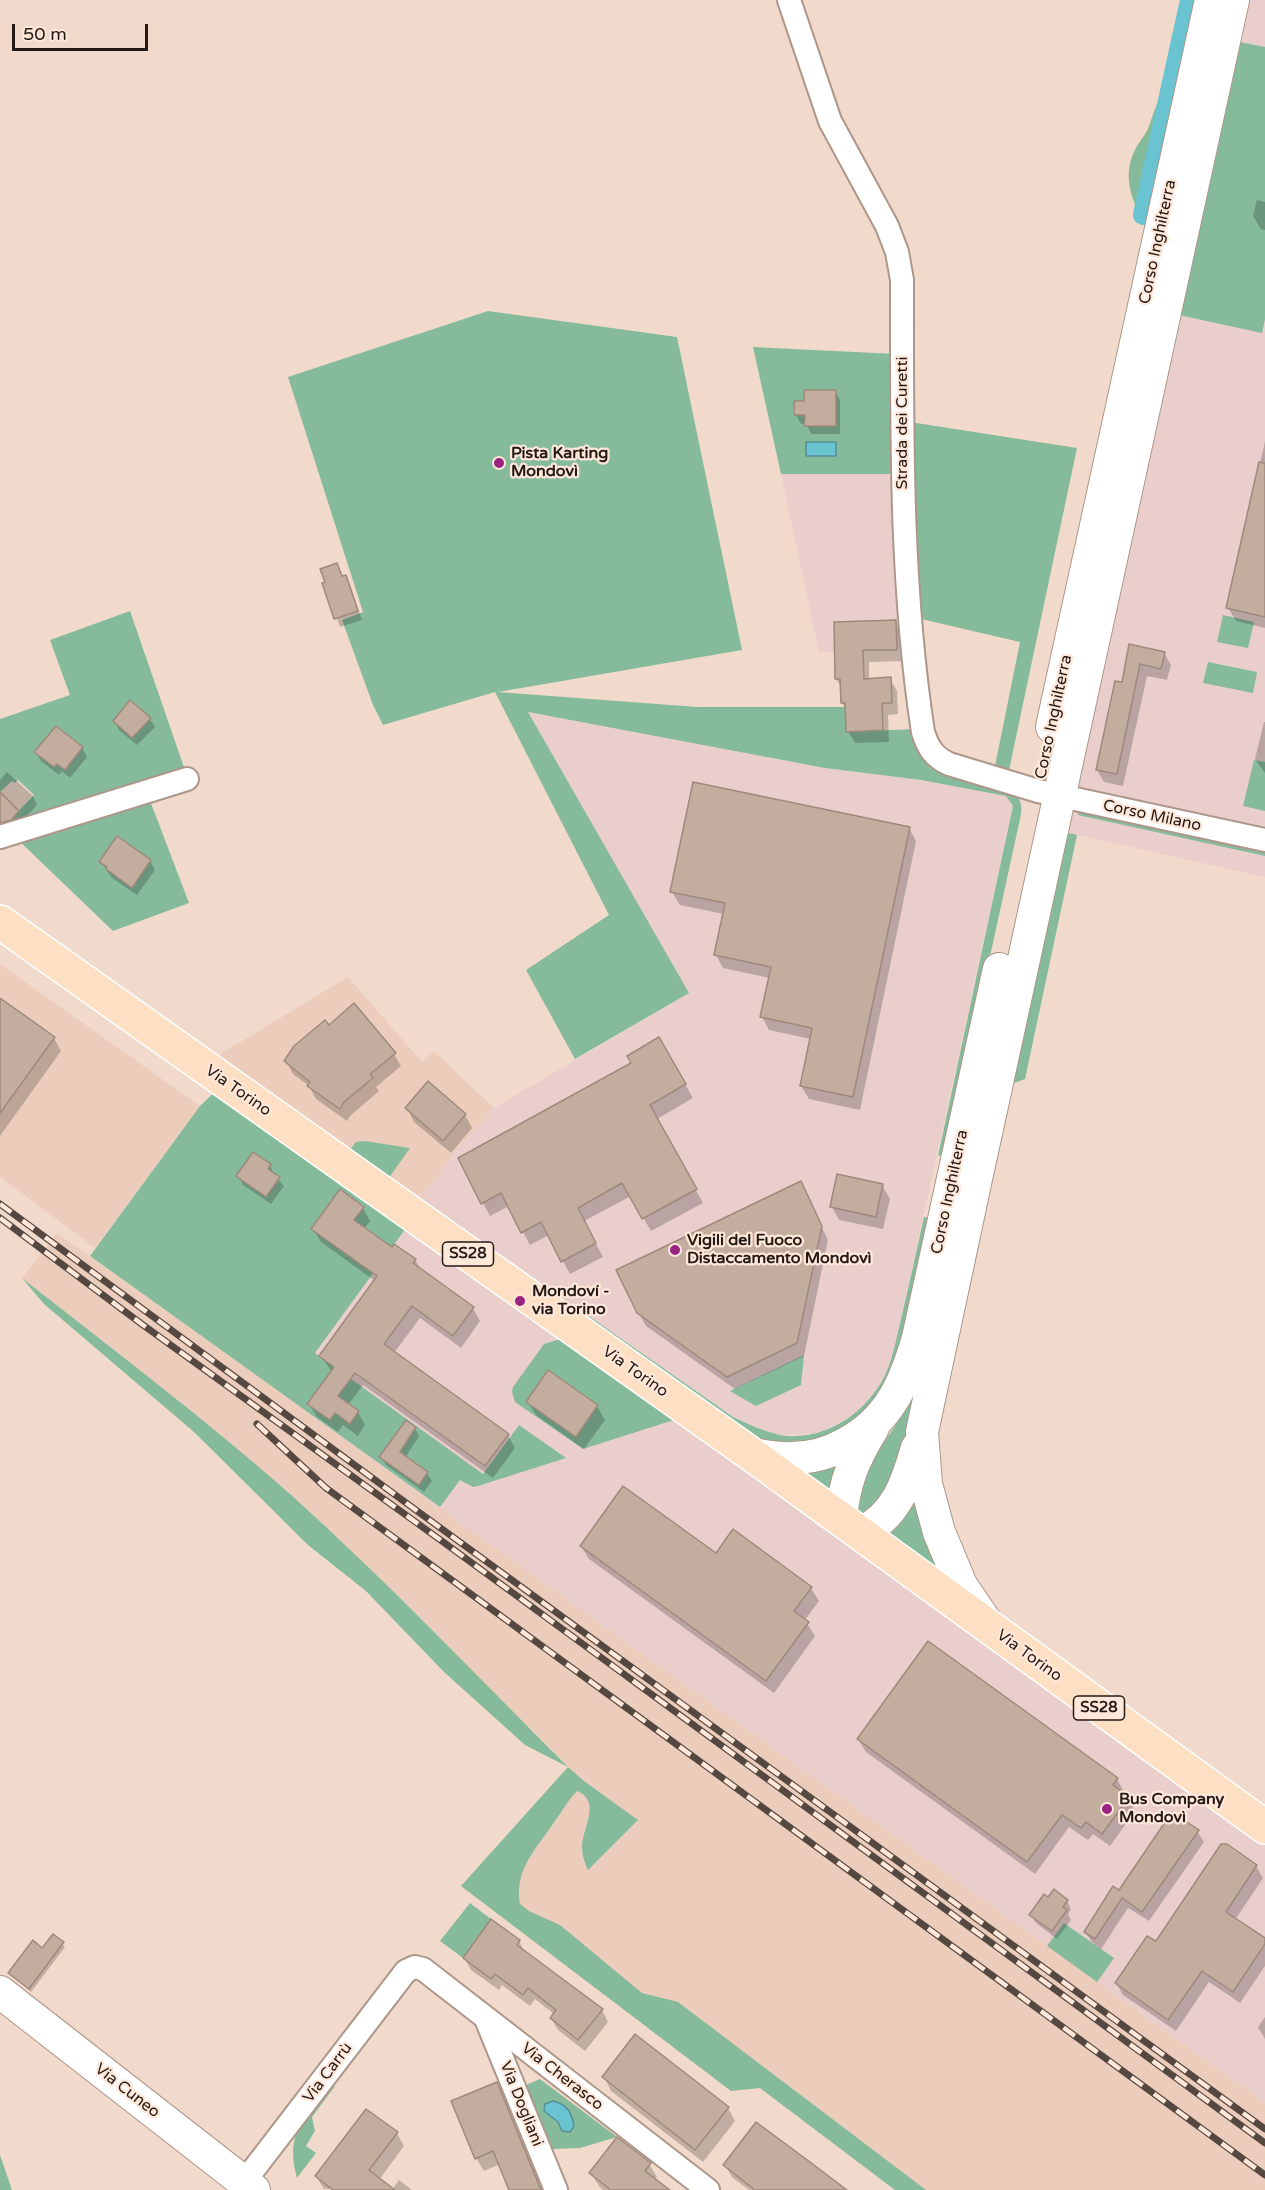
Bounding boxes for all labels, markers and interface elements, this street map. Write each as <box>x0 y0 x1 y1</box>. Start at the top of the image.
scale bar <box>15 12 152 50</box>
text: 50 m <box>23 23 67 45</box>
street label: Corso Inghilterra <box>1135 178 1181 306</box>
street label: Strada dei Curetti <box>893 356 913 490</box>
place label: Pista Karting Mondovì <box>511 444 608 482</box>
marker: Pista Karting Mondovì <box>492 456 506 470</box>
street label: Corso Inghilterra <box>1031 653 1077 781</box>
street label: Corso Milano <box>1101 796 1203 836</box>
street label: Via Torino <box>201 1061 275 1121</box>
street label: Corso Inghilterra <box>927 1128 973 1256</box>
place label: Vigili del Fuoco Distaccamento Mondovì <box>687 1231 872 1269</box>
road number: SS28 <box>442 1242 494 1266</box>
marker: Vigili del Fuoco Distaccamento Mondovì <box>668 1243 682 1257</box>
place label: Mondoví - via Torino <box>532 1282 610 1320</box>
marker: Mondoví - via Torino <box>513 1294 527 1308</box>
street label: Via Torino <box>598 1342 672 1402</box>
street label: Via Torino <box>993 1626 1065 1686</box>
road number: SS28 <box>1074 1696 1124 1720</box>
place label: Bus Company Mondovì <box>1119 1790 1224 1828</box>
marker: Bus Company Mondovì <box>1100 1802 1114 1816</box>
street label: Via Carrù <box>299 2039 357 2107</box>
street label: Via Cherasco <box>517 2039 607 2115</box>
street label: Via Dogliani <box>495 2059 547 2149</box>
street label: Via Cuneo <box>91 2060 163 2122</box>

